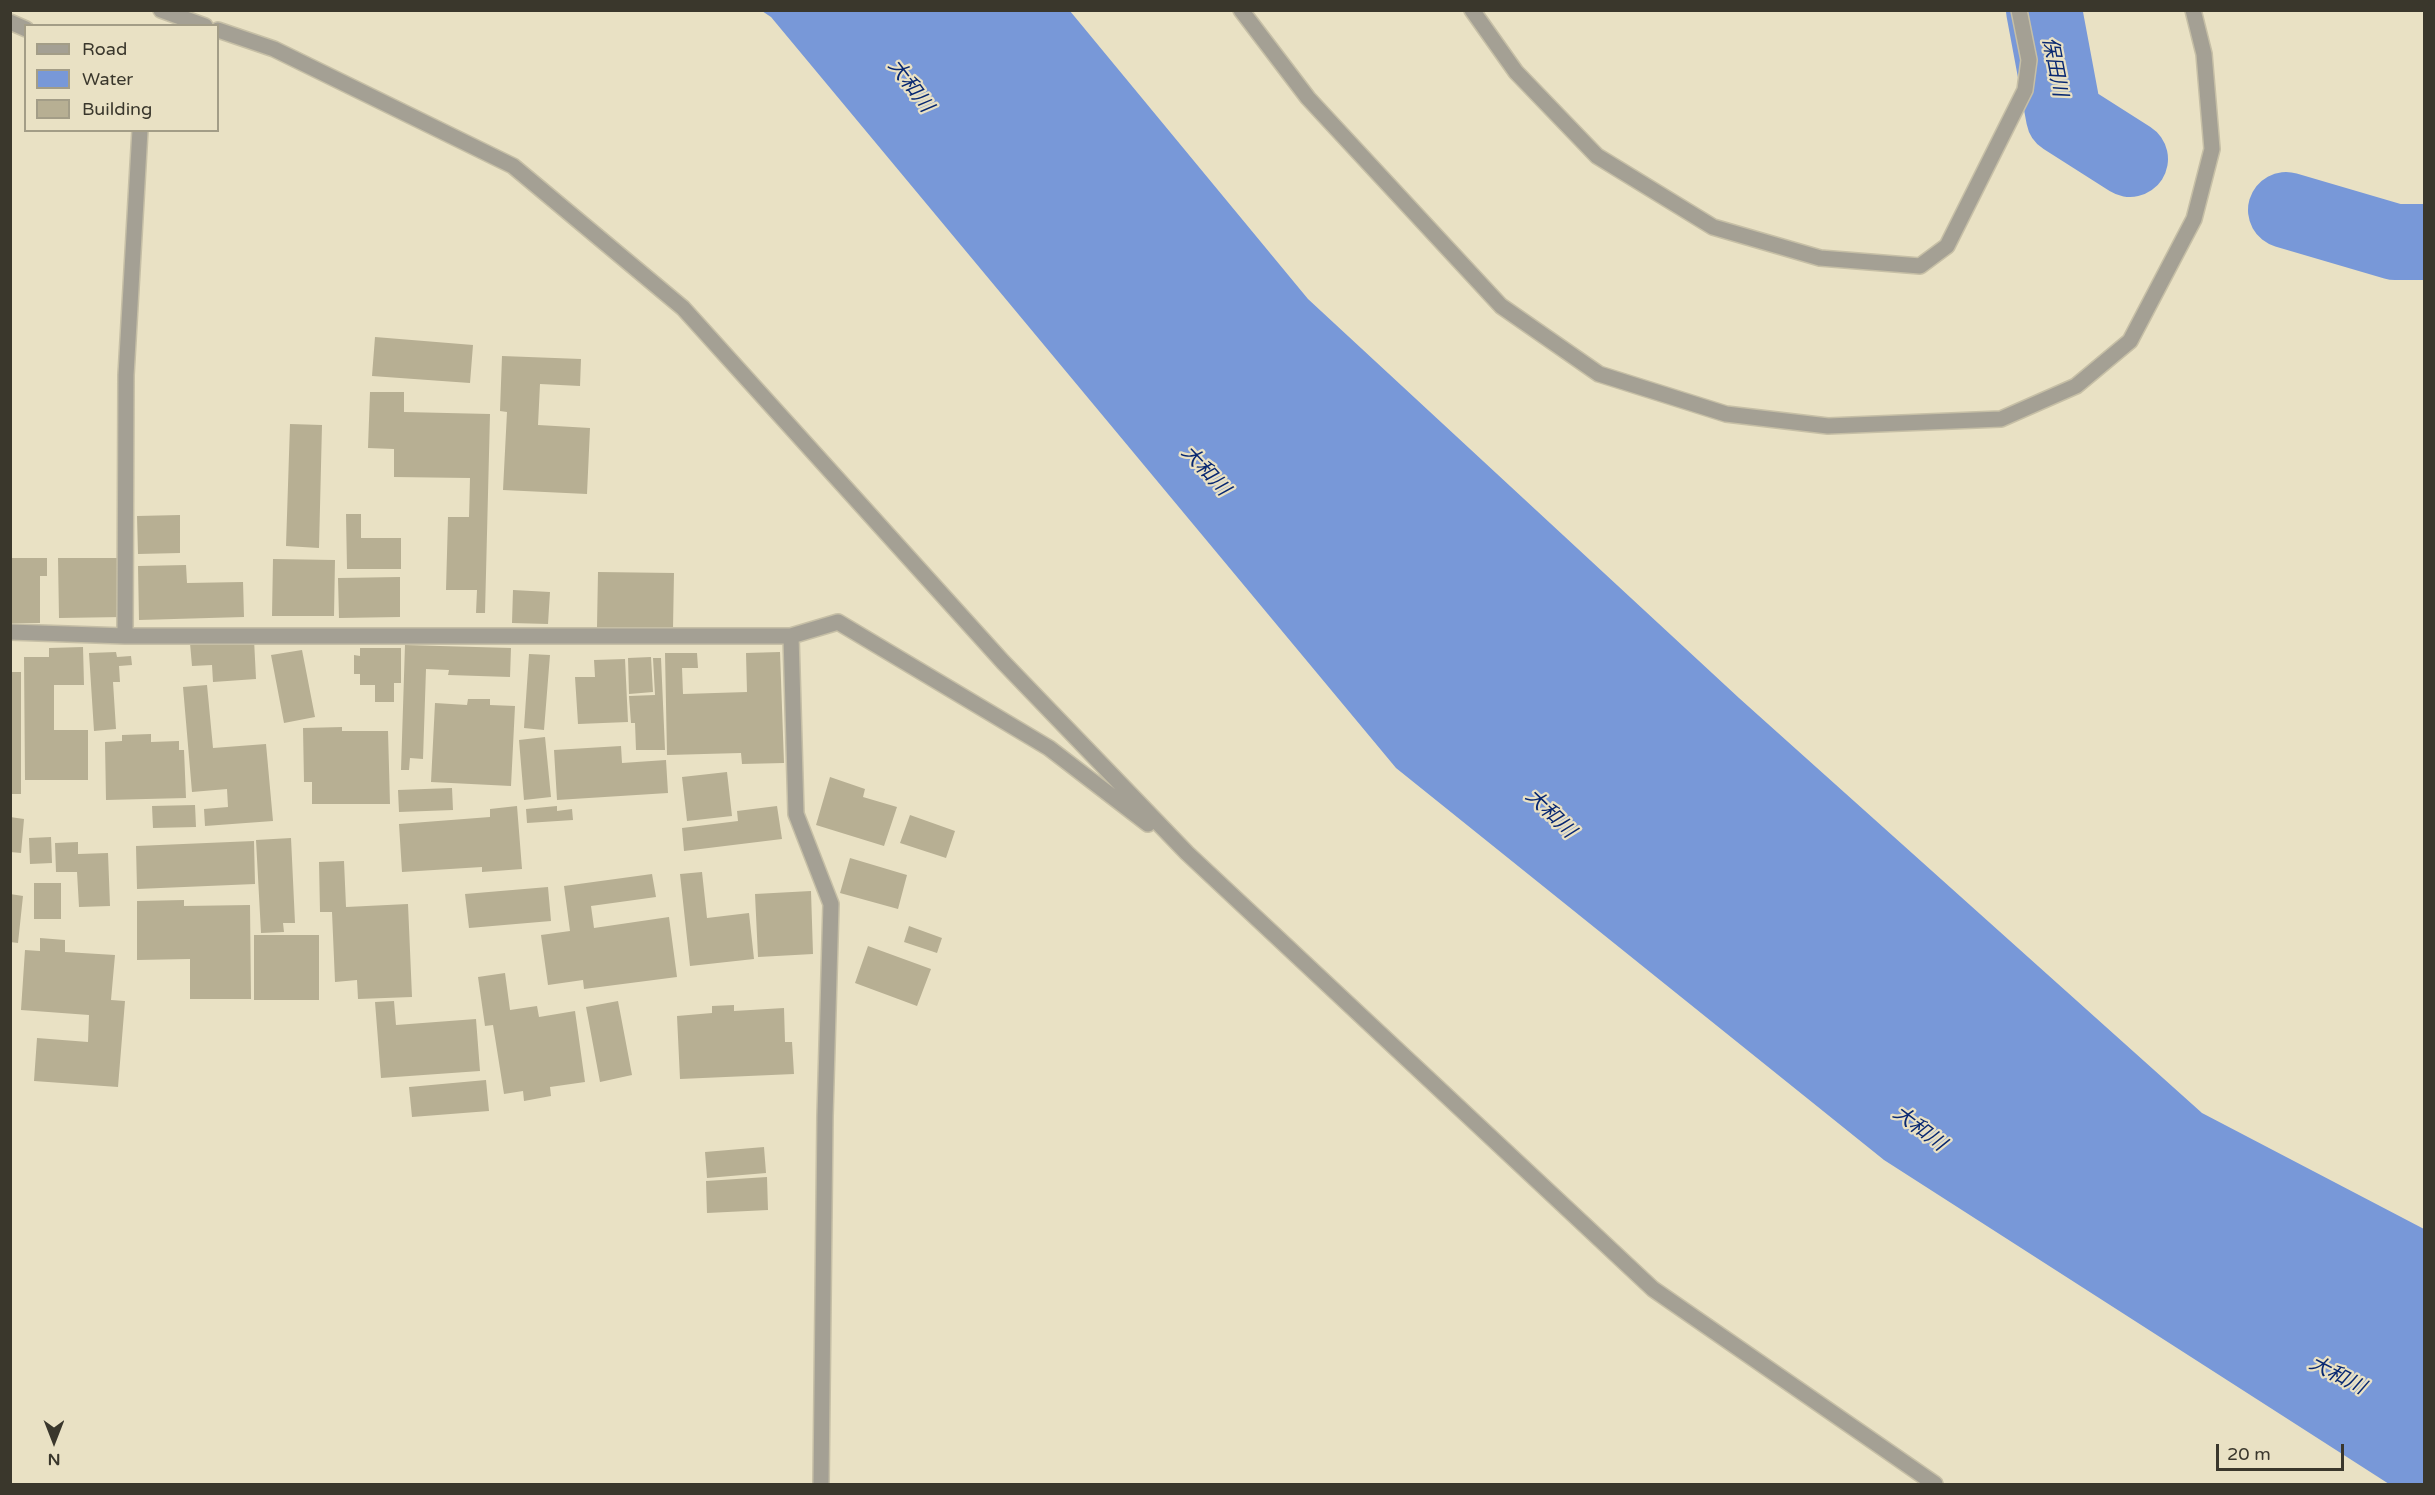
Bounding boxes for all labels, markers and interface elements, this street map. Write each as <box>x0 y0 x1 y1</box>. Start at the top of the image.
legend <box>24 24 219 132</box>
water label: 保田川 <box>2036 35 2072 99</box>
text: Road <box>82 38 127 60</box>
water label: 大和川 <box>882 55 938 117</box>
text: Water <box>82 68 133 90</box>
text: Building <box>82 98 152 120</box>
water label: 大和川 <box>1176 441 1234 501</box>
water label: 大和川 <box>1520 785 1580 843</box>
water label: 大和川 <box>1888 1101 1950 1157</box>
water label: 大和川 <box>2305 1352 2369 1400</box>
north arrow <box>24 1411 84 1471</box>
scale bar <box>2219 1432 2346 1470</box>
text: 20 m <box>2227 1443 2271 1465</box>
text: N <box>48 1449 60 1469</box>

